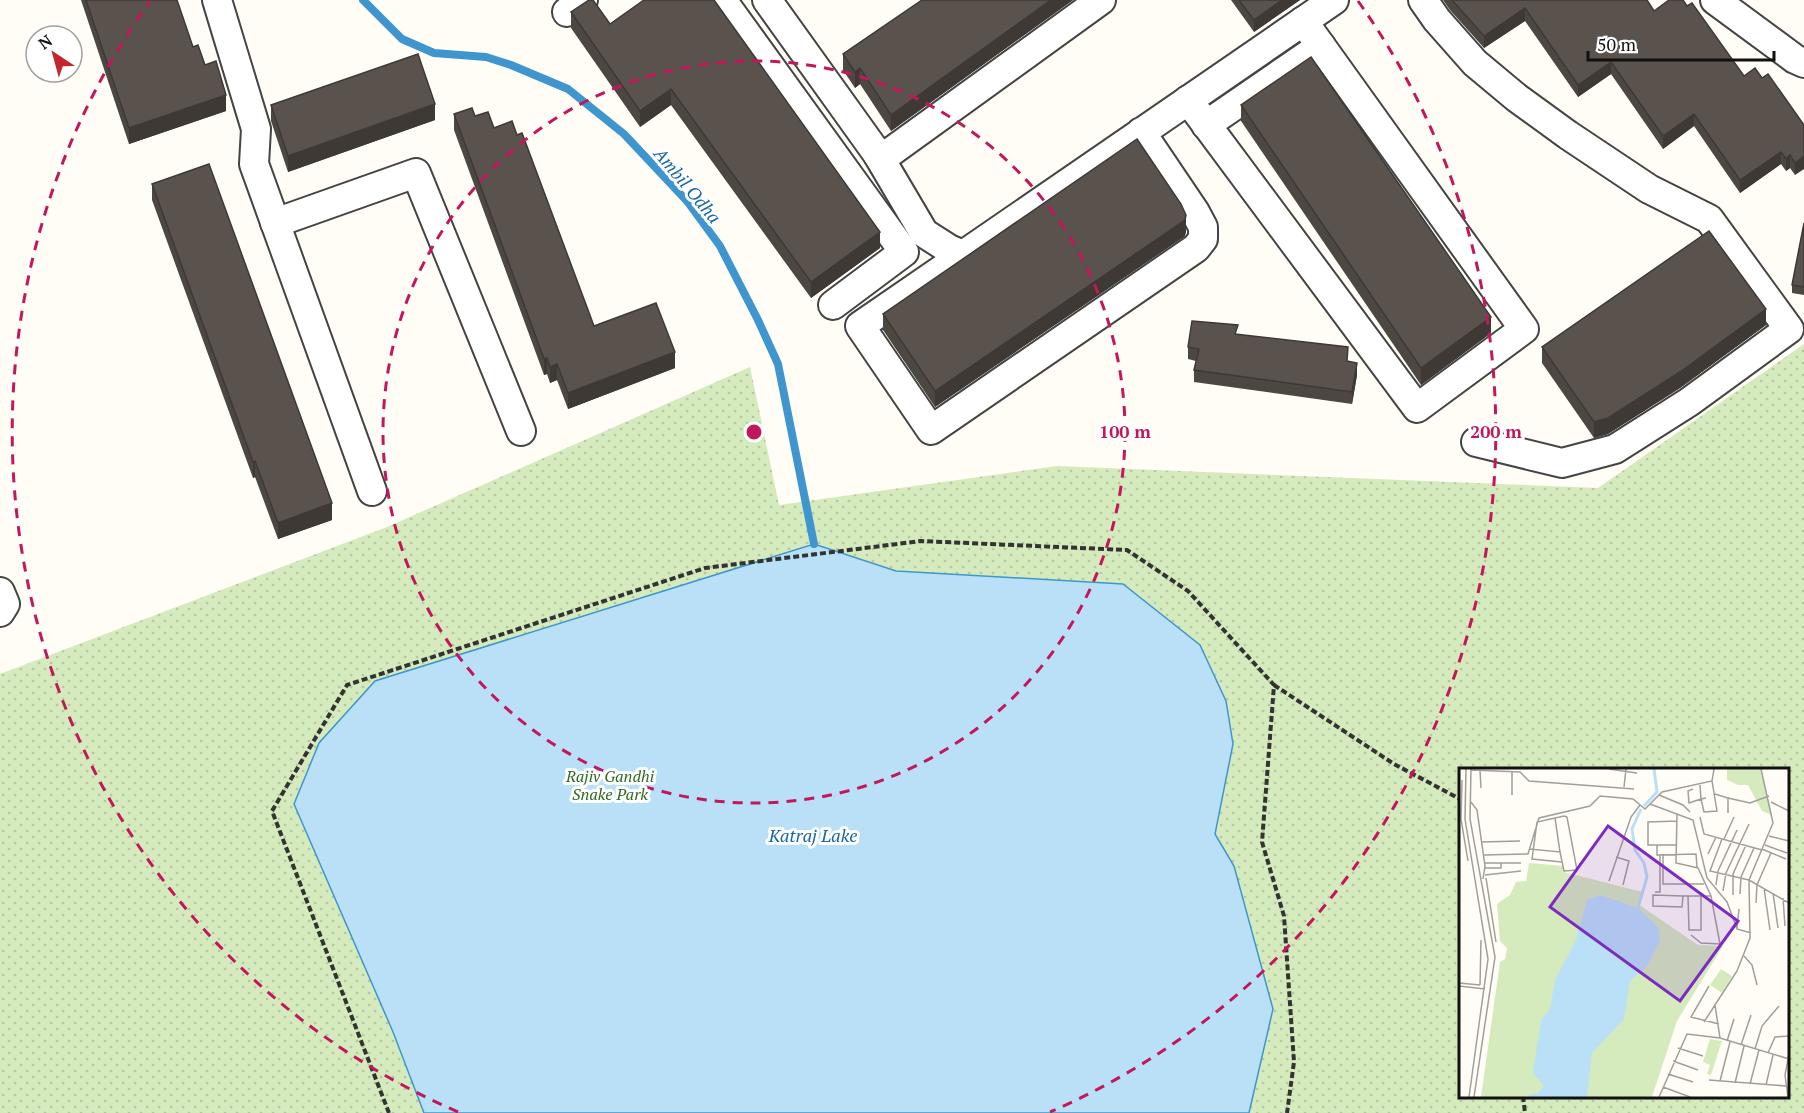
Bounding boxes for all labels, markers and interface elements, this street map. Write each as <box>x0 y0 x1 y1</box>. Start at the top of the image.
north arrow <box>24 24 84 84</box>
scale bar <box>1588 24 1774 62</box>
text: N <box>34 29 57 54</box>
text: 50 m <box>1597 32 1637 56</box>
water label: Ambil Odha <box>649 141 727 228</box>
text: 100 m <box>1099 419 1151 443</box>
text: 200 m <box>1470 419 1522 443</box>
centre of rings <box>744 422 764 442</box>
park label: Rajiv Gandhi Snake Park <box>565 765 655 805</box>
inset map <box>1459 768 1789 1098</box>
water label: Katraj Lake <box>768 823 857 847</box>

